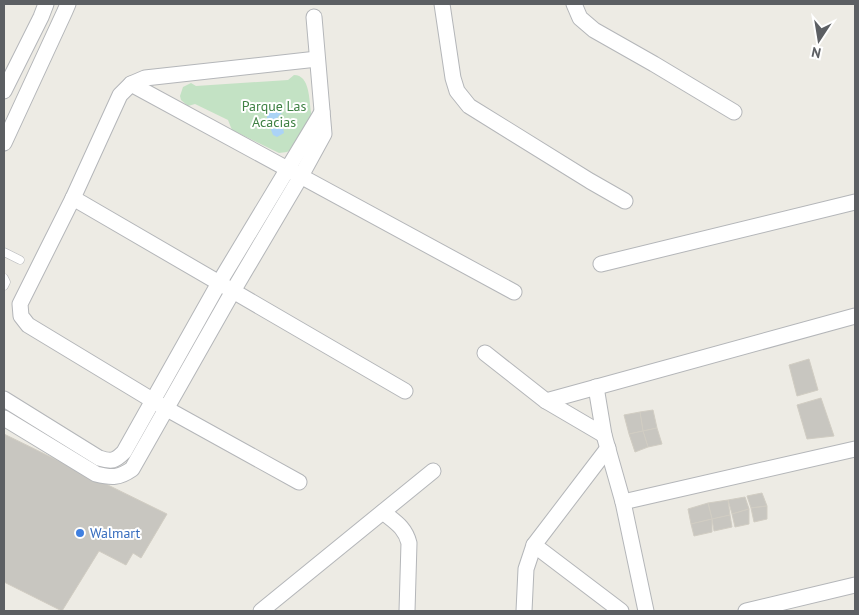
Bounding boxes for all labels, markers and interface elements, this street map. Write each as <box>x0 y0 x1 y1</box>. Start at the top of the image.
north arrow <box>794 15 844 65</box>
text: N <box>810 43 823 62</box>
park label: Parque Las Acacias <box>242 97 306 131</box>
place label: Walmart <box>90 524 141 542</box>
marker: Walmart <box>74 527 86 539</box>

